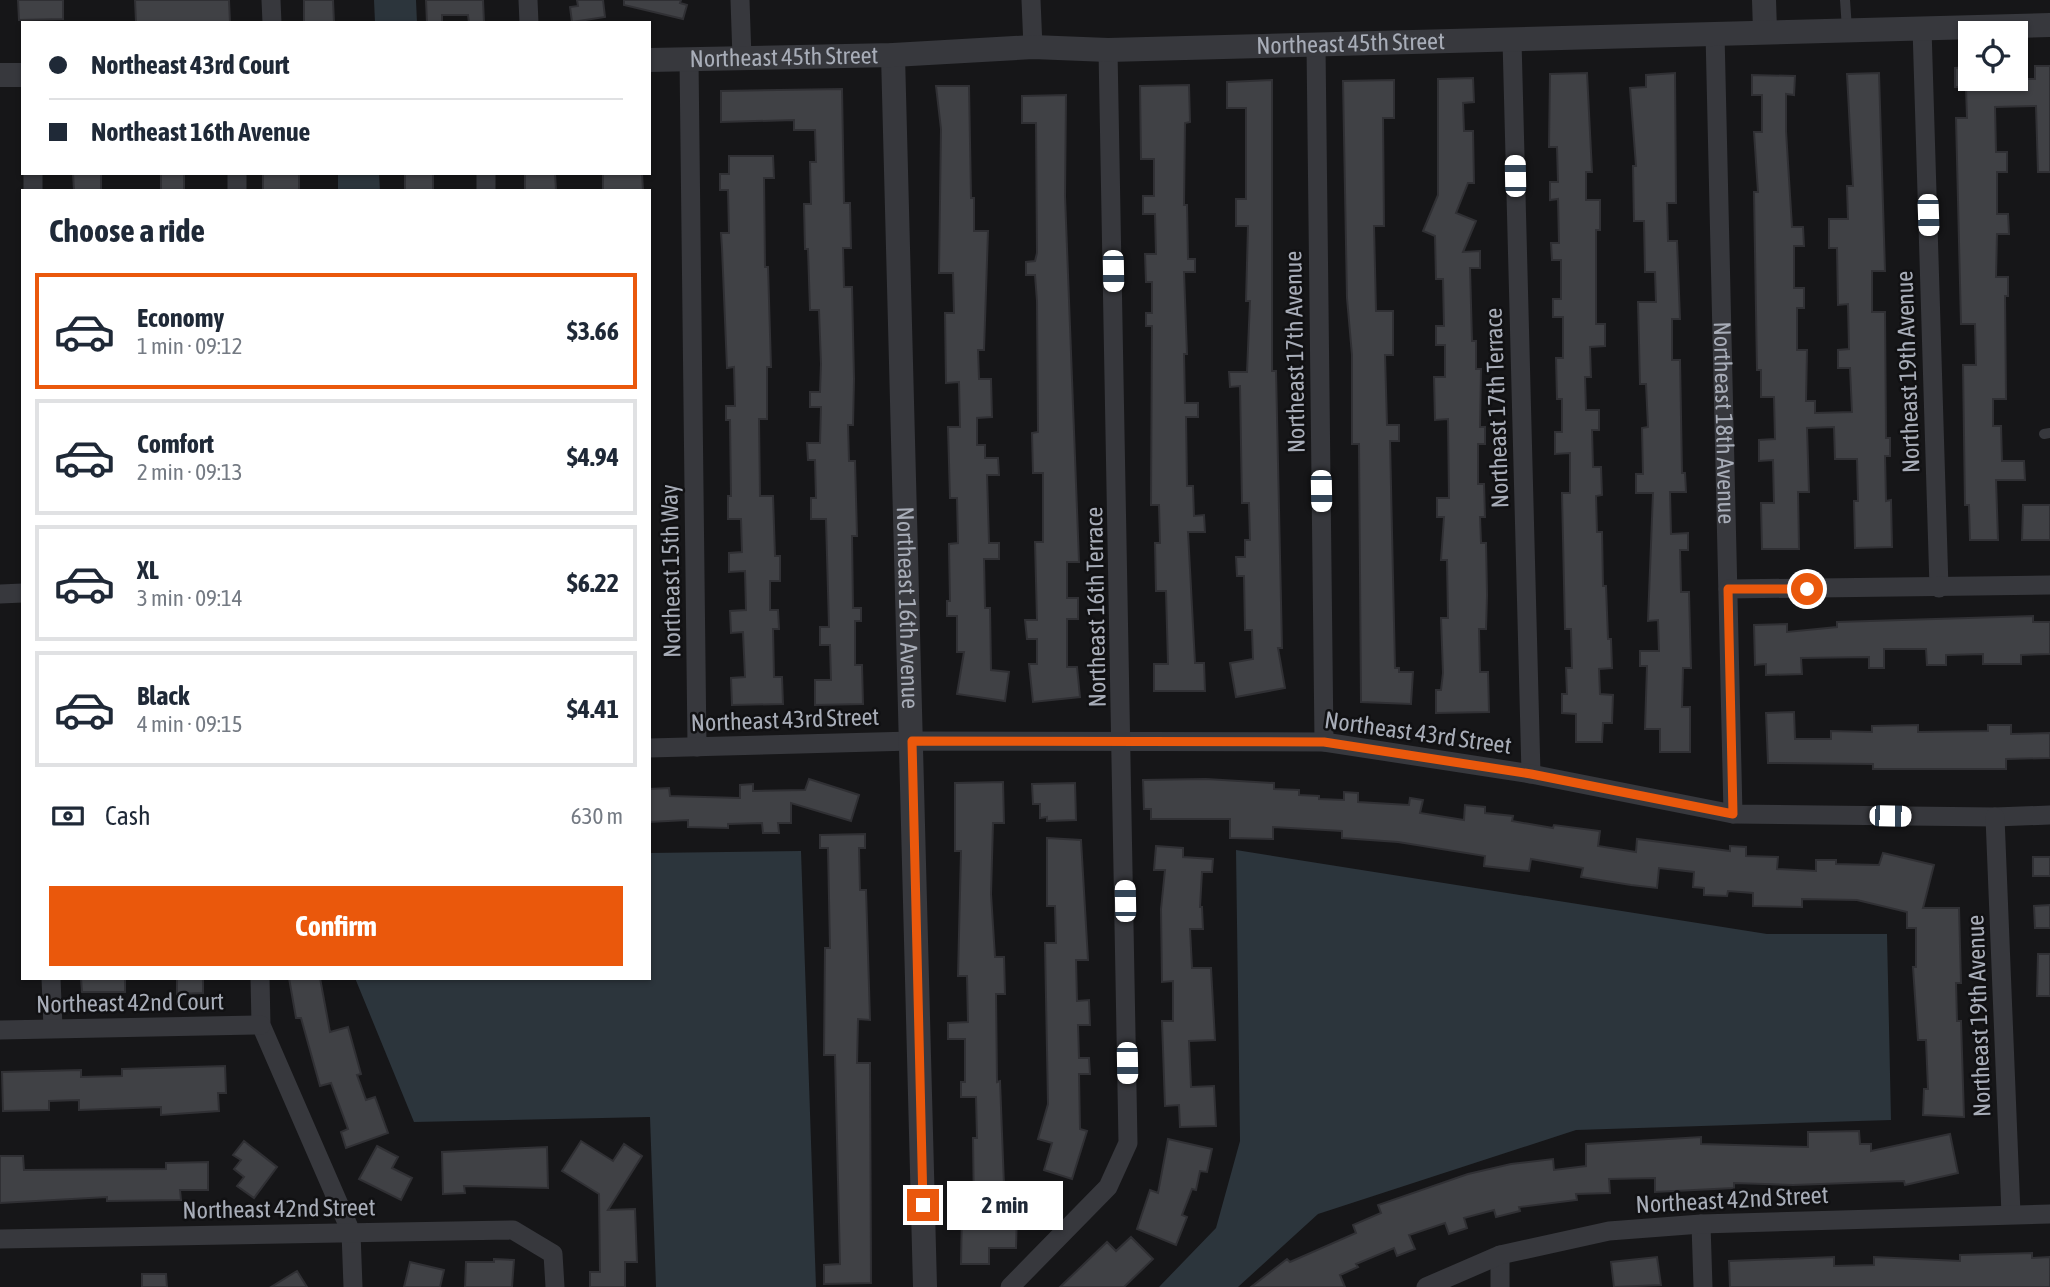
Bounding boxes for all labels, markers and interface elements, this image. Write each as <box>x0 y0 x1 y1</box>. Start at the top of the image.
map controls <box>1958 21 2028 91</box>
button: locate <box>1958 21 2028 91</box>
street label: Northeast 45th Street <box>1256 27 1445 59</box>
street label: Northeast 45th Street <box>689 41 879 72</box>
text: Northeast 43rd Court <box>91 50 290 80</box>
text: Northeast 16th Avenue <box>91 117 310 147</box>
car <box>1505 155 1526 197</box>
car <box>1917 194 1940 236</box>
text: Choose a ride <box>49 212 205 249</box>
car <box>1103 250 1124 292</box>
street label: Northeast 17th Avenue <box>1279 251 1310 453</box>
street label: Northeast 19th Avenue <box>1890 270 1925 474</box>
icon: car <box>53 300 116 363</box>
text: Economy <box>137 303 224 333</box>
street label: Northeast 17th Terrace <box>1480 307 1513 509</box>
text: $3.66 <box>567 316 619 346</box>
street label: Northeast 18th Avenue <box>1709 321 1740 524</box>
text: 1 min · 09:12 <box>137 333 243 359</box>
icon: car <box>53 426 116 489</box>
text: Comfort <box>137 429 214 459</box>
text: $4.94 <box>567 442 619 472</box>
text: 2 min · 09:13 <box>137 459 243 485</box>
car <box>1311 470 1332 512</box>
street label: Northeast 15th Way <box>655 484 686 658</box>
street label: Northeast 16th Avenue <box>892 506 924 709</box>
street label: Northeast 16th Terrace <box>1080 506 1111 708</box>
icon: car <box>53 552 116 615</box>
text: XL <box>137 555 159 585</box>
text: $6.22 <box>567 568 619 598</box>
route start <box>1791 573 1823 605</box>
text: 3 min · 09:14 <box>137 585 243 611</box>
icon: car <box>53 678 116 741</box>
text: Black <box>137 681 189 711</box>
text: $4.41 <box>567 694 619 724</box>
street label: Northeast 43rd Street <box>690 703 880 736</box>
street label: Northeast 43rd Street <box>1323 706 1513 759</box>
text: 4 min · 09:15 <box>137 711 243 737</box>
icon: cash <box>49 797 87 835</box>
text: Cash <box>105 801 151 831</box>
text: 630 m <box>571 803 623 829</box>
car <box>1869 805 1912 827</box>
car <box>1115 880 1136 922</box>
button: Confirm <box>49 886 623 966</box>
street label: Northeast 19th Avenue <box>1961 914 1996 1118</box>
street label: Northeast 42nd Court <box>36 987 224 1018</box>
car <box>1117 1042 1138 1084</box>
callout: 2 min <box>948 1180 1063 1230</box>
street label: Northeast 42nd Street <box>1635 1181 1829 1218</box>
route end <box>907 1189 939 1221</box>
text: 2 min <box>982 1192 1028 1218</box>
street label: Northeast 42nd Street <box>182 1193 376 1224</box>

